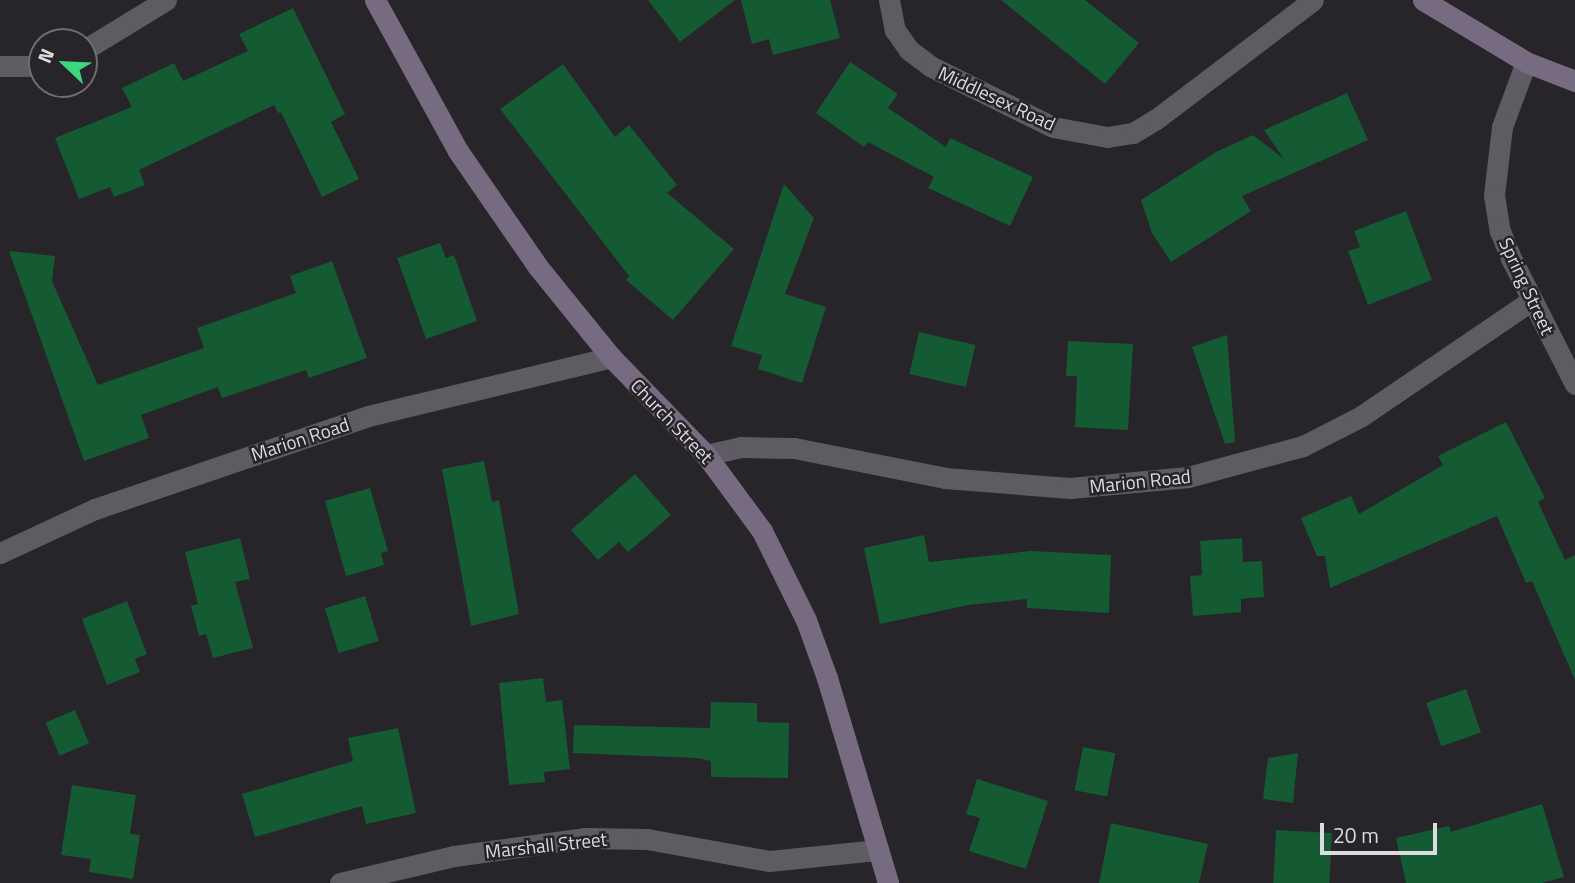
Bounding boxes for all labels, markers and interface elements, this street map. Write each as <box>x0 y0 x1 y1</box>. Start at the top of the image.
north arrow <box>28 28 98 98</box>
text: N <box>29 44 61 67</box>
street label: Middlesex Road <box>935 61 1059 135</box>
street label: Spring Street <box>1495 234 1559 338</box>
street label: Church Street <box>626 374 718 468</box>
street label: Marion Road <box>248 412 352 466</box>
street label: Marion Road <box>1088 464 1192 498</box>
scale bar <box>1323 810 1440 854</box>
text: 20 m <box>1333 819 1379 851</box>
street label: Marshall Street <box>484 827 608 863</box>

